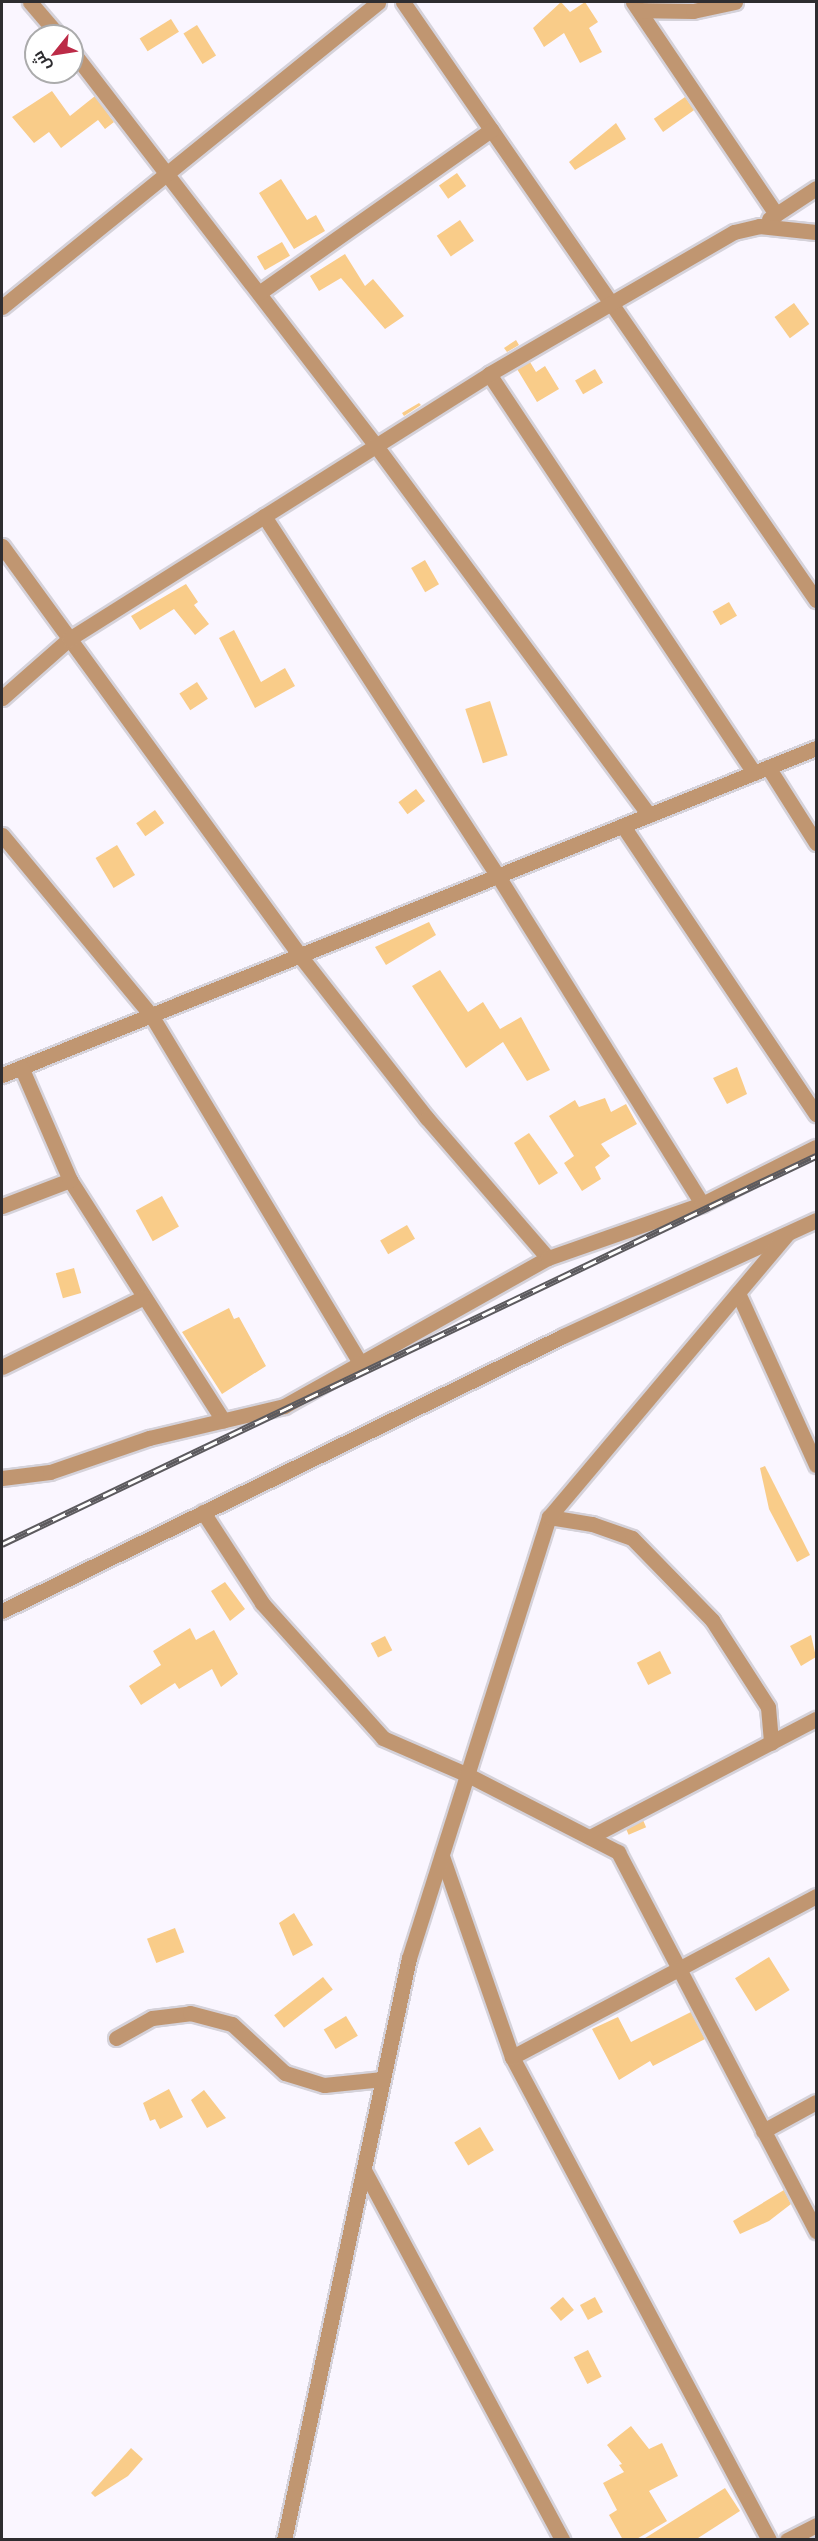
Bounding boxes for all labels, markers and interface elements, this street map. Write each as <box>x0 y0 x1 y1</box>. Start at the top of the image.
north arrow <box>24 24 84 84</box>
text: ش <box>25 47 56 77</box>

